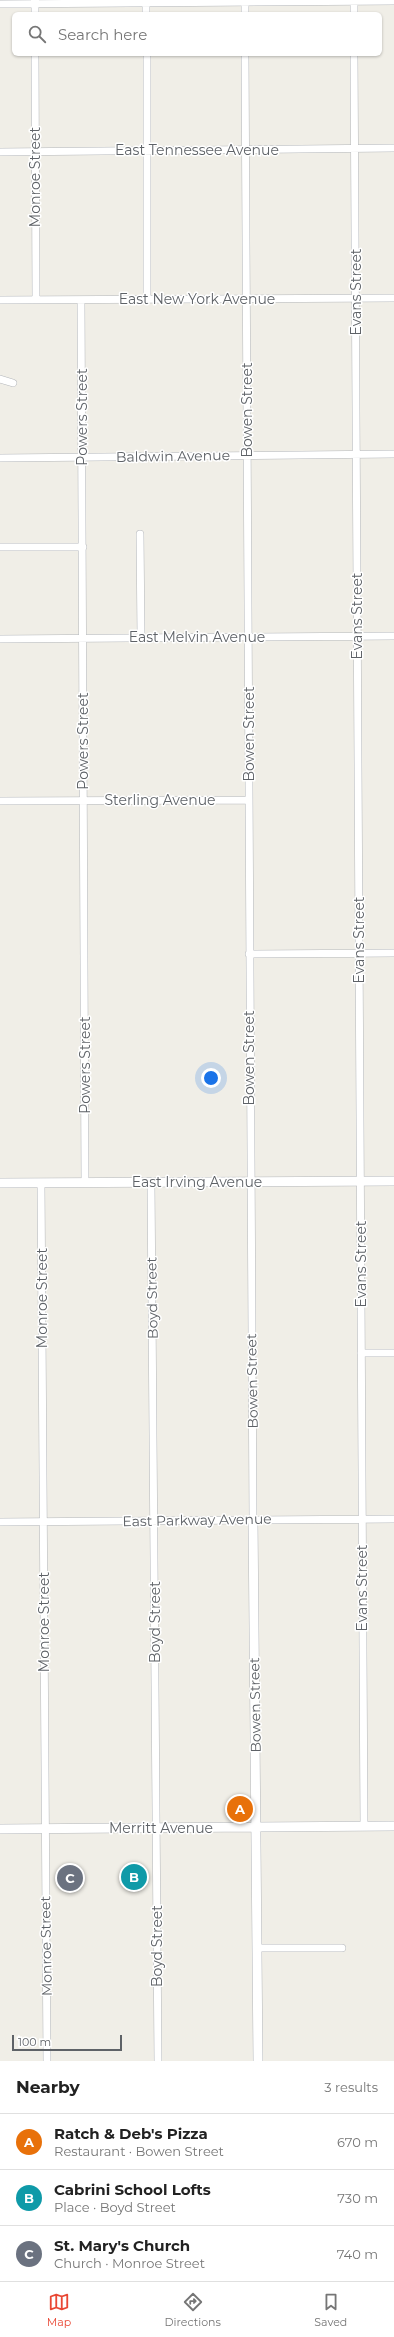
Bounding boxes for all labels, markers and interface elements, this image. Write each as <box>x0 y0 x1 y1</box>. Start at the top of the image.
search box <box>12 12 382 56</box>
icon: search <box>26 23 48 45</box>
text: Search here <box>58 25 147 44</box>
street label: Monroe Street <box>26 127 44 227</box>
street label: East Tennessee Avenue <box>115 141 279 159</box>
street label: Evans Street <box>347 248 365 336</box>
street label: East New York Avenue <box>119 290 275 308</box>
street label: Bowen Street <box>238 362 256 458</box>
street label: Powers Street <box>73 368 91 466</box>
street label: Baldwin Avenue <box>116 446 230 466</box>
street label: Evans Street <box>348 572 366 660</box>
street label: East Melvin Avenue <box>129 628 265 646</box>
street label: Bowen Street <box>240 686 258 782</box>
street label: Powers Street <box>74 692 92 790</box>
street label: Sterling Avenue <box>104 791 216 809</box>
street label: Evans Street <box>350 896 368 984</box>
street label: Bowen Street <box>240 1010 258 1106</box>
street label: Powers Street <box>76 1016 94 1114</box>
your location <box>201 1068 221 1088</box>
street label: East Irving Avenue <box>132 1173 262 1191</box>
street label: Evans Street <box>352 1220 370 1308</box>
street label: Monroe Street <box>33 1248 51 1348</box>
street label: Boyd Street <box>142 1257 162 1339</box>
street label: Bowen Street <box>242 1333 262 1429</box>
street label: East Parkway Avenue <box>122 1510 272 1530</box>
street label: Evans Street <box>353 1544 371 1632</box>
street label: Monroe Street <box>35 1572 53 1672</box>
street label: Boyd Street <box>146 1581 164 1663</box>
street label: Bowen Street <box>245 1657 265 1753</box>
pin: A <box>227 1794 253 1824</box>
street label: Merritt Avenue <box>109 1819 213 1837</box>
pin: B <box>121 1862 147 1892</box>
pin: C <box>57 1863 83 1893</box>
street label: Monroe Street <box>36 1895 56 1996</box>
street label: Boyd Street <box>148 1905 166 1987</box>
scale bar <box>12 2033 122 2052</box>
text: 100 m <box>18 2035 51 2049</box>
text: Nearby <box>16 2077 80 2097</box>
text: 3 results <box>324 2079 378 2095</box>
text: Ratch & Deb's Pizza <box>54 2124 208 2143</box>
text: A <box>24 2134 34 2150</box>
text: 670 m <box>337 2134 378 2150</box>
text: Restaurant · Bowen Street <box>54 2143 224 2159</box>
text: Cabrini School Lofts <box>54 2180 211 2199</box>
text: B <box>24 2190 34 2206</box>
text: 730 m <box>337 2190 378 2206</box>
text: Place · Boyd Street <box>54 2199 176 2215</box>
text: St. Mary's Church <box>54 2236 190 2255</box>
text: C <box>24 2246 34 2262</box>
text: 740 m <box>337 2246 378 2262</box>
text: Church · Monroe Street <box>54 2255 205 2271</box>
tab: Map <box>47 2291 71 2329</box>
tab: Directions <box>165 2291 221 2329</box>
tab: Saved <box>314 2291 347 2329</box>

